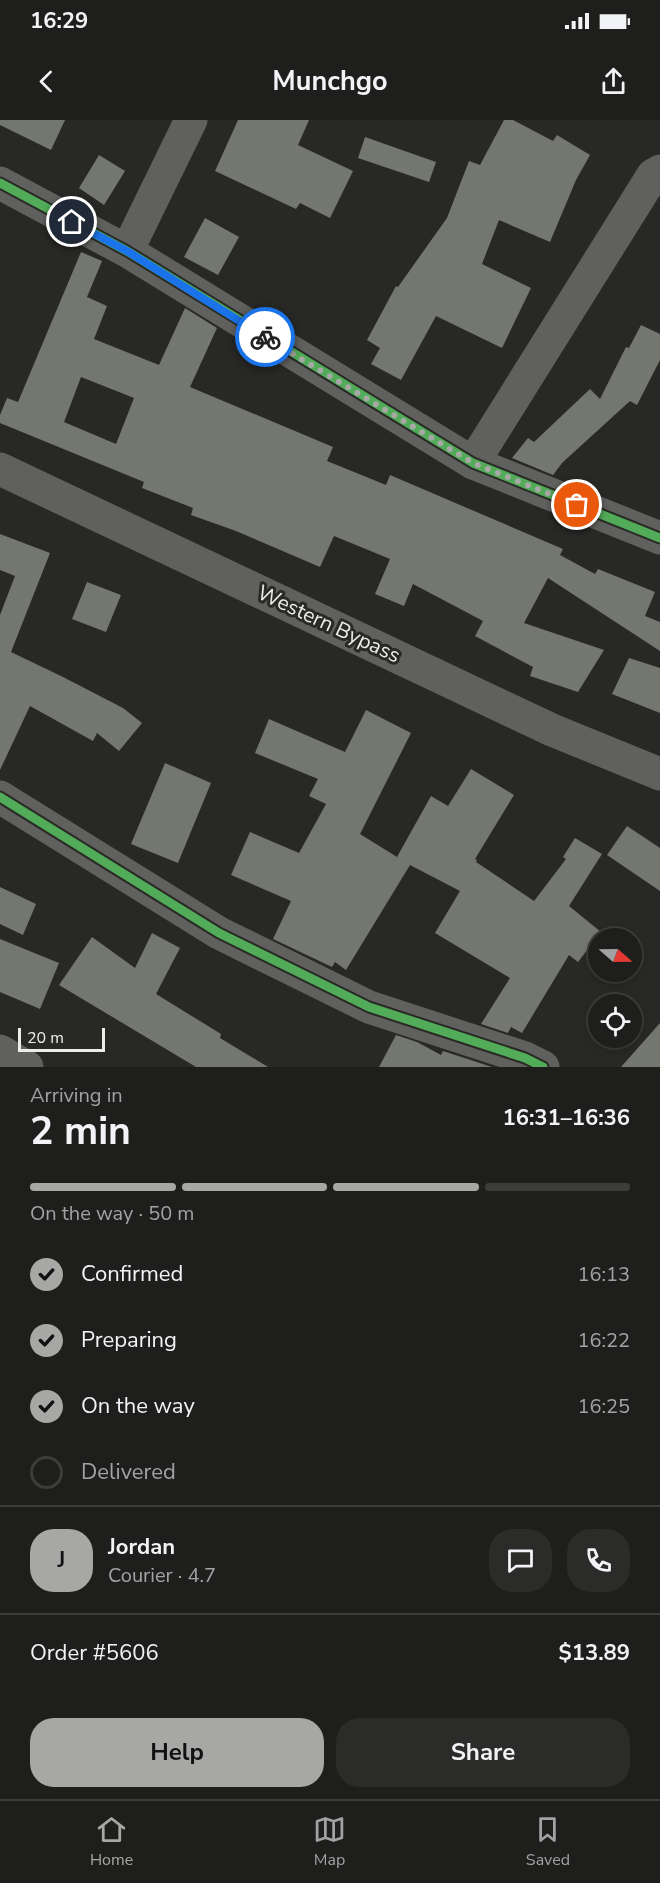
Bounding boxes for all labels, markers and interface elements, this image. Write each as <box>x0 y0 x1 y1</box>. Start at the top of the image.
text: 16:29 <box>30 6 88 36</box>
text: Munchgo <box>272 63 388 100</box>
icon: back <box>30 65 63 98</box>
icon: share <box>597 65 630 98</box>
pin <box>46 196 97 247</box>
icon: home <box>55 205 88 238</box>
courier <box>235 307 295 367</box>
icon: bike <box>249 321 282 354</box>
pin <box>551 479 602 530</box>
icon: bag <box>560 488 593 521</box>
street label: Western Bypass <box>253 579 405 669</box>
north arrow <box>588 928 642 982</box>
map controls <box>588 928 642 1048</box>
button: locate <box>588 994 642 1048</box>
scale bar <box>18 1025 105 1052</box>
text: 20 m <box>27 1027 64 1049</box>
text: Arriving in <box>30 1082 123 1109</box>
text: 16:31–16:36 <box>502 1103 630 1133</box>
text: 2 min <box>30 1105 131 1158</box>
text: On the way · 50 m <box>30 1200 194 1227</box>
icon: check <box>30 1258 63 1291</box>
text: Confirmed <box>81 1259 183 1289</box>
text: 16:13 <box>577 1261 630 1288</box>
icon: check <box>30 1324 63 1357</box>
text: Preparing <box>81 1325 177 1355</box>
text: 16:22 <box>577 1327 630 1354</box>
icon: check <box>30 1390 63 1423</box>
text: On the way <box>81 1391 195 1421</box>
text: 16:25 <box>577 1393 630 1420</box>
text: Delivered <box>81 1457 176 1487</box>
button: chat <box>489 1529 552 1592</box>
button: phone <box>567 1529 630 1592</box>
text: Jordan <box>108 1532 175 1562</box>
text: J <box>58 1545 65 1575</box>
text: Courier · 4.7 <box>108 1562 216 1589</box>
text: Order #5606 <box>30 1638 159 1668</box>
text: $13.89 <box>559 1638 630 1668</box>
button: Help <box>30 1718 324 1787</box>
button: Share <box>336 1718 630 1787</box>
tab: Home <box>90 1813 133 1871</box>
tab: Map <box>313 1813 346 1871</box>
tab: Saved <box>526 1813 570 1871</box>

